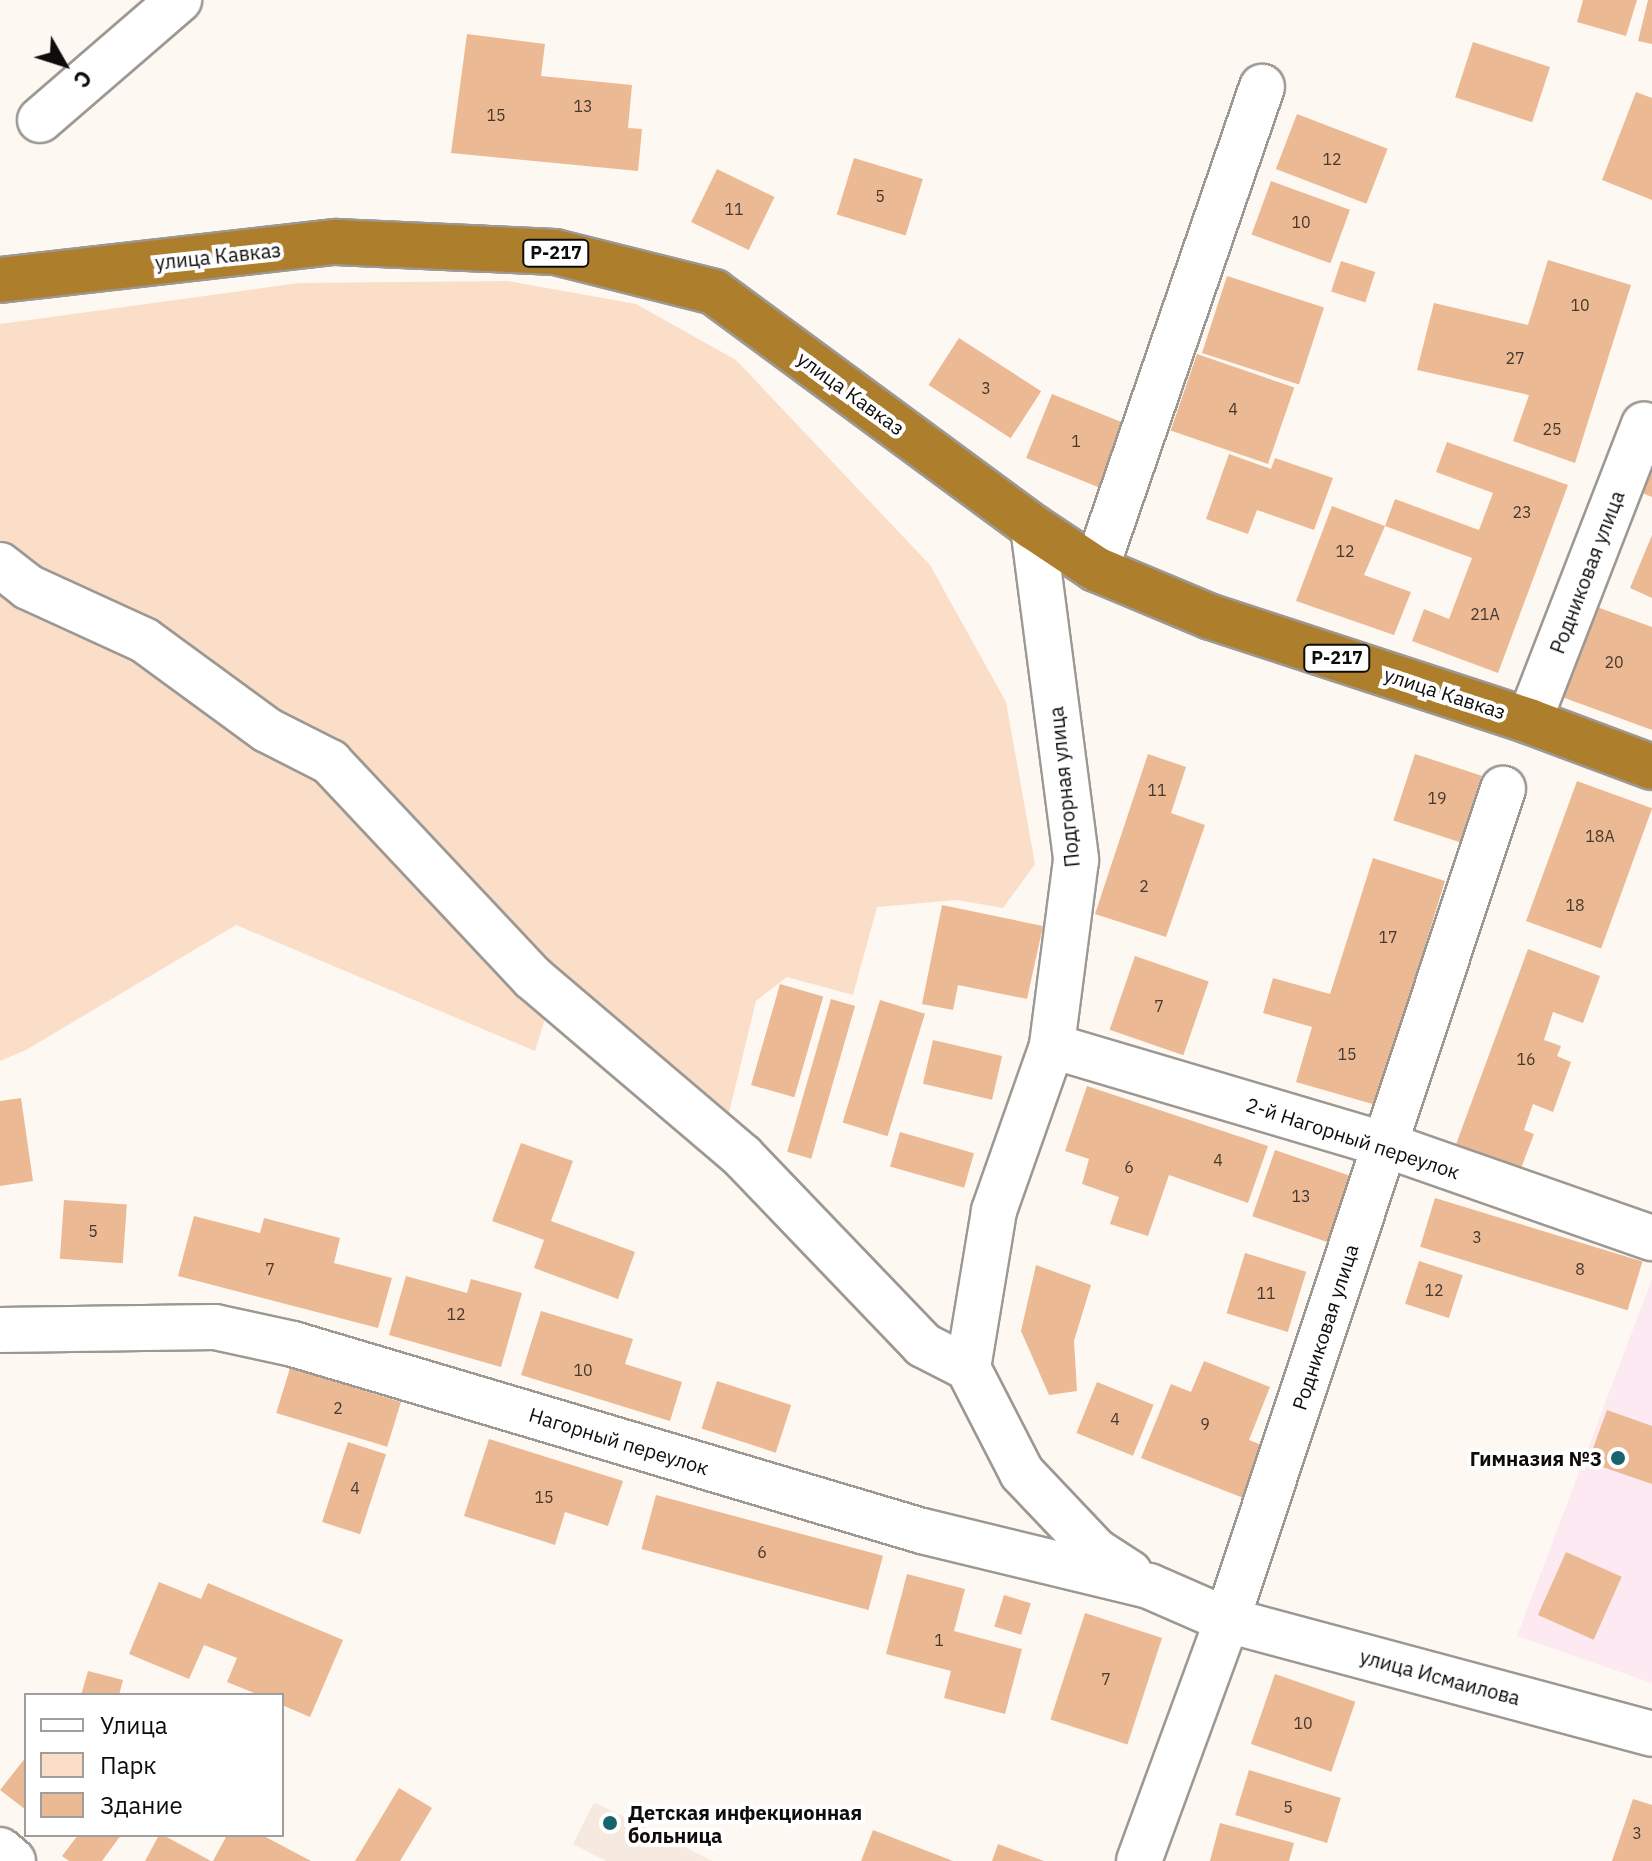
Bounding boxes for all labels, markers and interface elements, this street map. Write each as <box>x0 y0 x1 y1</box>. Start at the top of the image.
north arrow <box>24 24 104 104</box>
text: С <box>67 65 99 94</box>
house number: 13 <box>573 96 593 116</box>
house number: 15 <box>486 105 506 125</box>
house number: 12 <box>1322 149 1342 169</box>
house number: 5 <box>875 186 885 206</box>
house number: 11 <box>724 199 744 219</box>
house number: 10 <box>1291 212 1311 232</box>
street label: улица Кавказ <box>154 237 282 275</box>
road number: Р-217 <box>522 239 590 267</box>
house number: 10 <box>1570 295 1590 315</box>
street label: улица Кавказ <box>793 346 909 440</box>
house number: 27 <box>1505 348 1525 368</box>
house number: 3 <box>981 378 991 398</box>
house number: 4 <box>1228 399 1238 419</box>
house number: 25 <box>1542 419 1562 439</box>
house number: 1 <box>1071 431 1081 451</box>
street label: Родниковая улица <box>1545 487 1629 657</box>
house number: 23 <box>1512 502 1532 522</box>
house number: 12 <box>1335 541 1355 561</box>
house number: 21А <box>1470 604 1500 624</box>
road number: Р-217 <box>1303 644 1371 672</box>
house number: 20 <box>1604 652 1624 672</box>
street label: улица Кавказ <box>1381 662 1509 724</box>
street label: Подгорная улица <box>1044 706 1084 868</box>
house number: 11 <box>1147 780 1167 800</box>
house number: 19 <box>1427 788 1447 808</box>
house number: 18А <box>1585 826 1615 846</box>
house number: 2 <box>1139 876 1149 896</box>
house number: 18 <box>1565 895 1585 915</box>
house number: 17 <box>1378 927 1398 947</box>
house number: 7 <box>1154 996 1164 1016</box>
house number: 15 <box>1337 1044 1357 1064</box>
house number: 16 <box>1516 1049 1536 1069</box>
street label: 2-й Нагорный переулок <box>1243 1092 1463 1184</box>
house number: 4 <box>1213 1150 1223 1170</box>
house number: 6 <box>1124 1157 1134 1177</box>
house number: 13 <box>1291 1186 1311 1206</box>
house number: 5 <box>88 1221 98 1241</box>
house number: 3 <box>1472 1227 1482 1247</box>
street label: Родниковая улица <box>1287 1241 1363 1413</box>
house number: 7 <box>265 1259 275 1279</box>
house number: 8 <box>1575 1259 1585 1279</box>
house number: 12 <box>1424 1280 1444 1300</box>
house number: 11 <box>1256 1283 1276 1303</box>
house number: 12 <box>446 1304 466 1324</box>
house number: 10 <box>573 1360 593 1380</box>
house number: 2 <box>333 1398 343 1418</box>
street label: Нагорный переулок <box>526 1402 712 1480</box>
house number: 4 <box>1110 1409 1120 1429</box>
house number: 9 <box>1200 1414 1210 1434</box>
place label: Гимназия №3 <box>1470 1446 1602 1470</box>
marker: Гимназия №3 <box>1609 1449 1627 1467</box>
house number: 4 <box>350 1478 360 1498</box>
house number: 15 <box>534 1487 554 1507</box>
house number: 6 <box>757 1542 767 1562</box>
house number: 1 <box>934 1630 944 1650</box>
street label: улица Исмаилова <box>1357 1644 1523 1710</box>
house number: 7 <box>1101 1669 1111 1689</box>
legend <box>24 1693 284 1837</box>
text: Улица <box>100 1709 168 1741</box>
house number: 10 <box>1293 1713 1313 1733</box>
text: Парк <box>100 1749 157 1781</box>
text: Здание <box>100 1789 183 1821</box>
house number: 5 <box>1283 1797 1293 1817</box>
place label: Детская инфекционная больница <box>628 1800 862 1847</box>
marker: Детская инфекционная больница <box>599 1812 621 1834</box>
house number: 3 <box>1632 1823 1642 1843</box>

